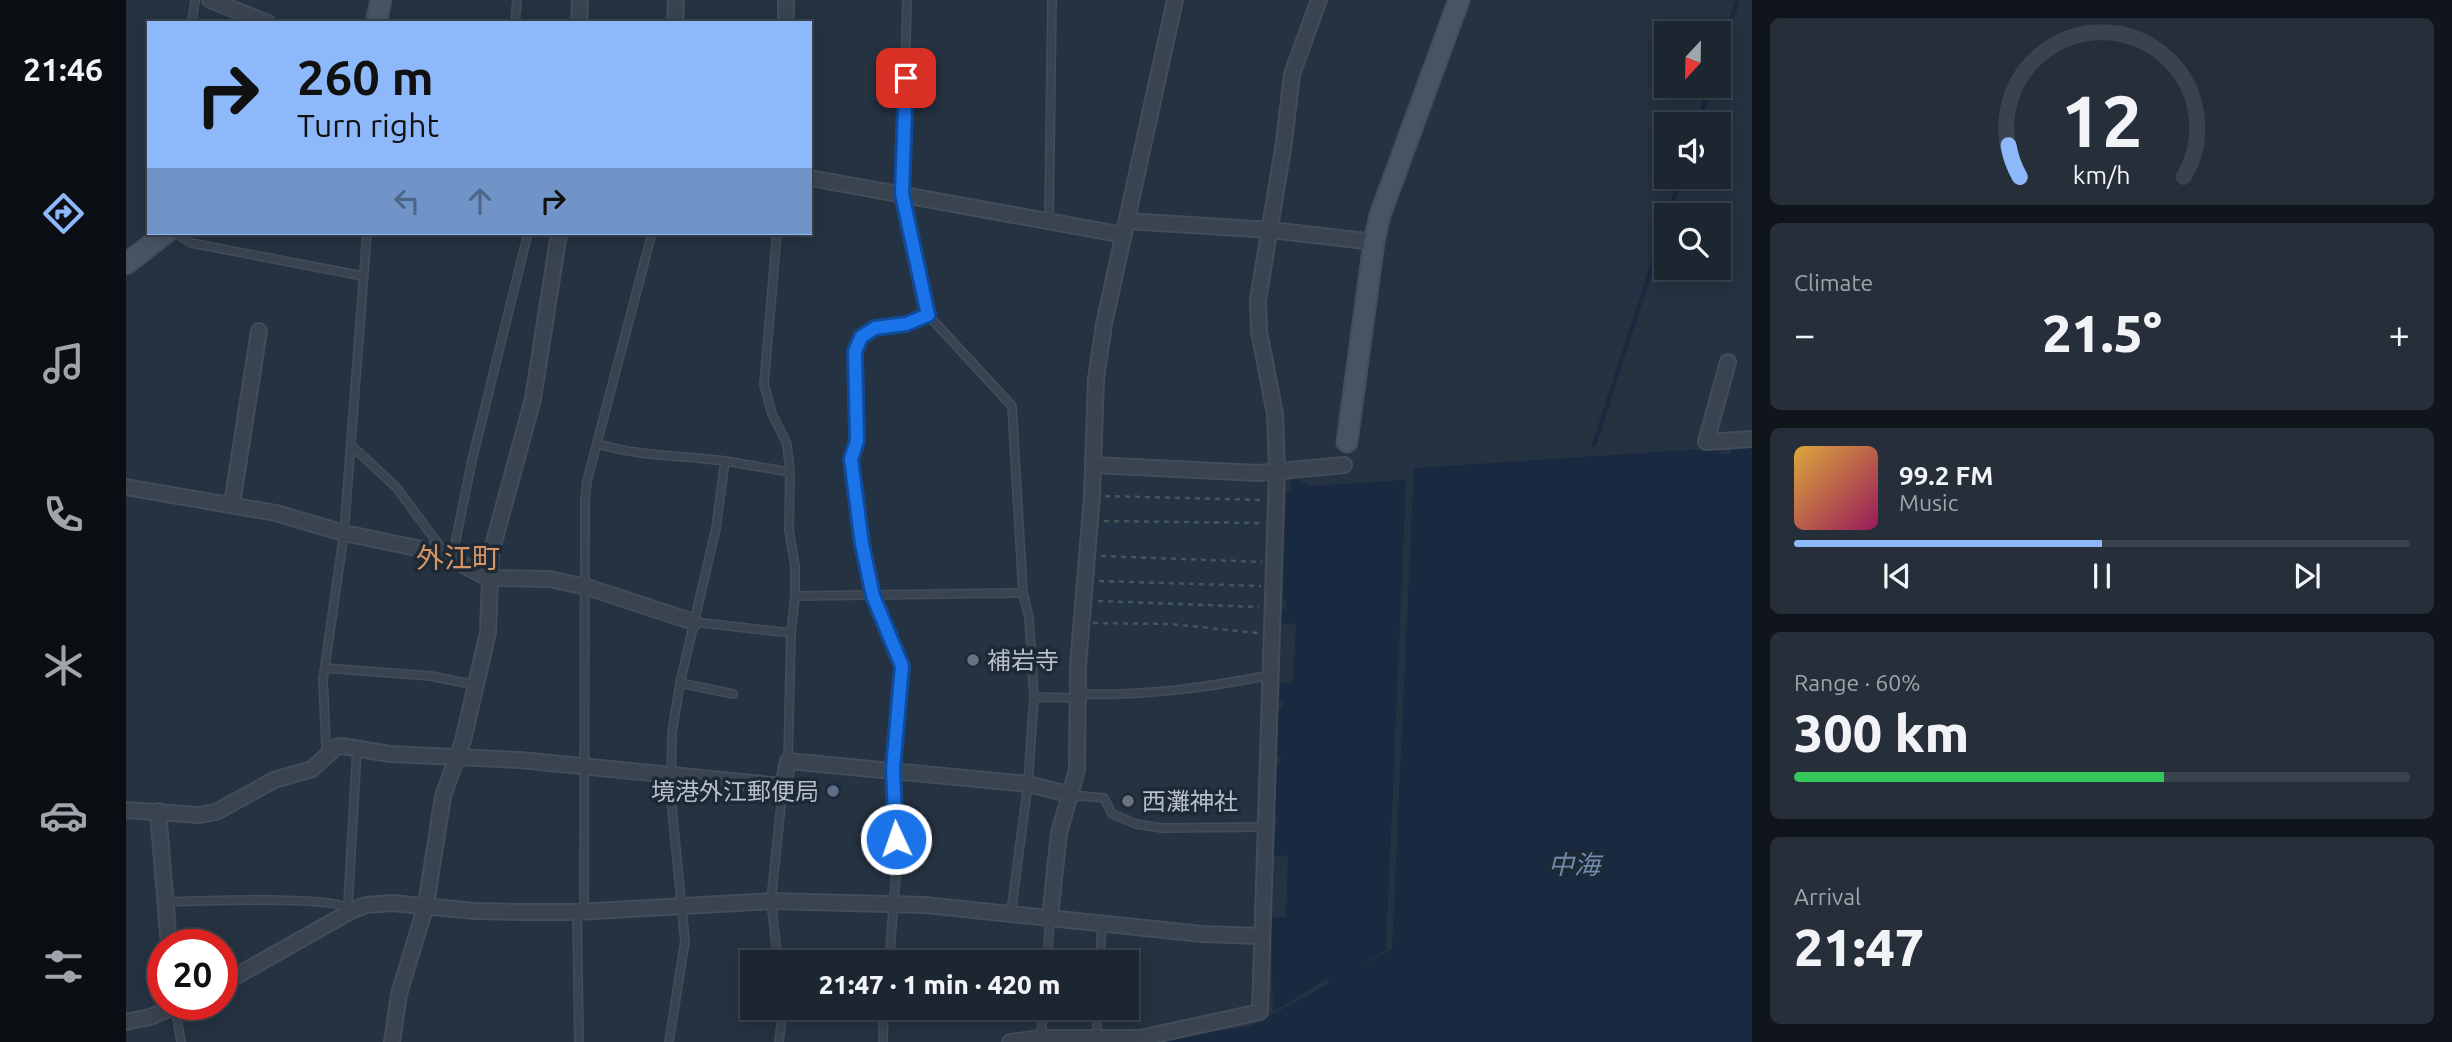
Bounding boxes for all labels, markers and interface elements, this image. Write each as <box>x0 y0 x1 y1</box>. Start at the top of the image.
north arrow <box>1654 21 1731 98</box>
map controls <box>1654 21 1731 280</box>
pin <box>876 48 936 108</box>
icon: right <box>182 49 273 140</box>
text: 260 m <box>297 49 434 104</box>
text: 21:46 <box>23 51 103 87</box>
icon: arrive <box>887 59 925 97</box>
text: 12 <box>2061 80 2143 162</box>
text: Turn right <box>297 107 439 143</box>
button: sound <box>1654 112 1731 189</box>
text: km/h <box>2073 161 2131 189</box>
icon: left <box>388 182 426 220</box>
icon: ahead <box>461 182 499 220</box>
icon: right <box>534 182 572 220</box>
icon: directions <box>39 189 88 238</box>
button: search <box>1654 203 1731 280</box>
text: Climate <box>1794 270 1873 295</box>
text: 21.5° <box>2042 304 2162 362</box>
text: − <box>1794 313 1815 355</box>
text: + <box>2389 313 2410 355</box>
icon: music <box>39 339 88 388</box>
text: 99.2 FM <box>1899 461 1993 490</box>
icon: phone <box>39 490 88 539</box>
text: Music <box>1899 490 1958 515</box>
district label: 外江町 <box>416 542 500 573</box>
icon: previous <box>1878 557 1916 595</box>
icon: pause <box>2083 557 2121 595</box>
icon: next <box>2288 557 2326 595</box>
icon: climate <box>39 641 88 690</box>
place label: 補岩寺 <box>987 647 1059 674</box>
marker: 補岩寺 <box>965 652 981 668</box>
text: Range · 60% <box>1794 670 1921 695</box>
text: 300 km <box>1794 704 1969 762</box>
place label: 境港外江郵便局 <box>651 778 819 805</box>
marker: 境港外江郵便局 <box>825 783 841 799</box>
place label: 西灘神社 <box>1142 788 1238 815</box>
icon: car <box>39 791 88 840</box>
marker: 西灘神社 <box>1120 793 1136 809</box>
position arrow <box>859 802 933 876</box>
water label: 中海 <box>1548 850 1604 879</box>
text: Arrival <box>1794 884 1861 909</box>
text: 21:47 <box>1794 918 1924 976</box>
speed limit sign: 20 <box>147 929 238 1020</box>
icon: filters <box>39 942 88 991</box>
text: 21:47 · 1 min · 420 m <box>819 970 1060 999</box>

